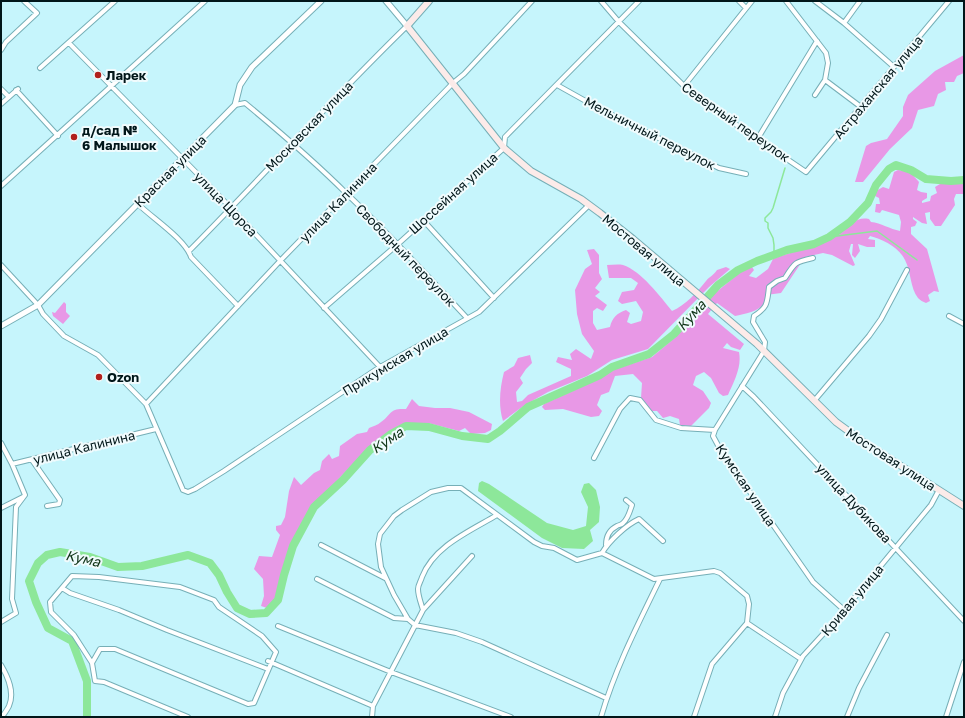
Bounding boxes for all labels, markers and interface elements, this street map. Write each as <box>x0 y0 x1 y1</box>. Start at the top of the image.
street label: Астраханская улица <box>830 32 926 142</box>
place label: Ларек <box>106 67 147 83</box>
marker: Ларек <box>93 70 103 80</box>
street label: Московская улица <box>262 78 356 174</box>
street label: Северный переулок <box>679 79 794 166</box>
street label: Мельничный переулок <box>582 93 719 173</box>
place label: д/сад № 6 Малышок <box>82 122 157 153</box>
marker: д/сад № 6 Малышок <box>69 132 79 142</box>
street label: Красная улица <box>131 132 209 210</box>
street label: Шоссейная улица <box>405 149 501 237</box>
street label: улица Калинина <box>296 159 380 245</box>
street label: улица Щорса <box>191 168 261 240</box>
street label: Свободный переулок <box>353 200 459 310</box>
street label: Мостовая улица <box>599 211 689 289</box>
water label: Кума <box>673 295 710 334</box>
street label: Прикумская улица <box>339 323 451 399</box>
place label: Ozon <box>107 369 139 385</box>
marker: Ozon <box>94 372 104 382</box>
water label: Кума <box>368 423 407 457</box>
street label: Мостовая улица <box>843 424 939 494</box>
street label: улица Калинина <box>31 427 137 467</box>
street label: Кумская улица <box>713 441 779 529</box>
street label: улица Дубикова <box>813 460 895 546</box>
water label: Кума <box>64 546 103 570</box>
street label: Кривая улица <box>817 561 887 639</box>

